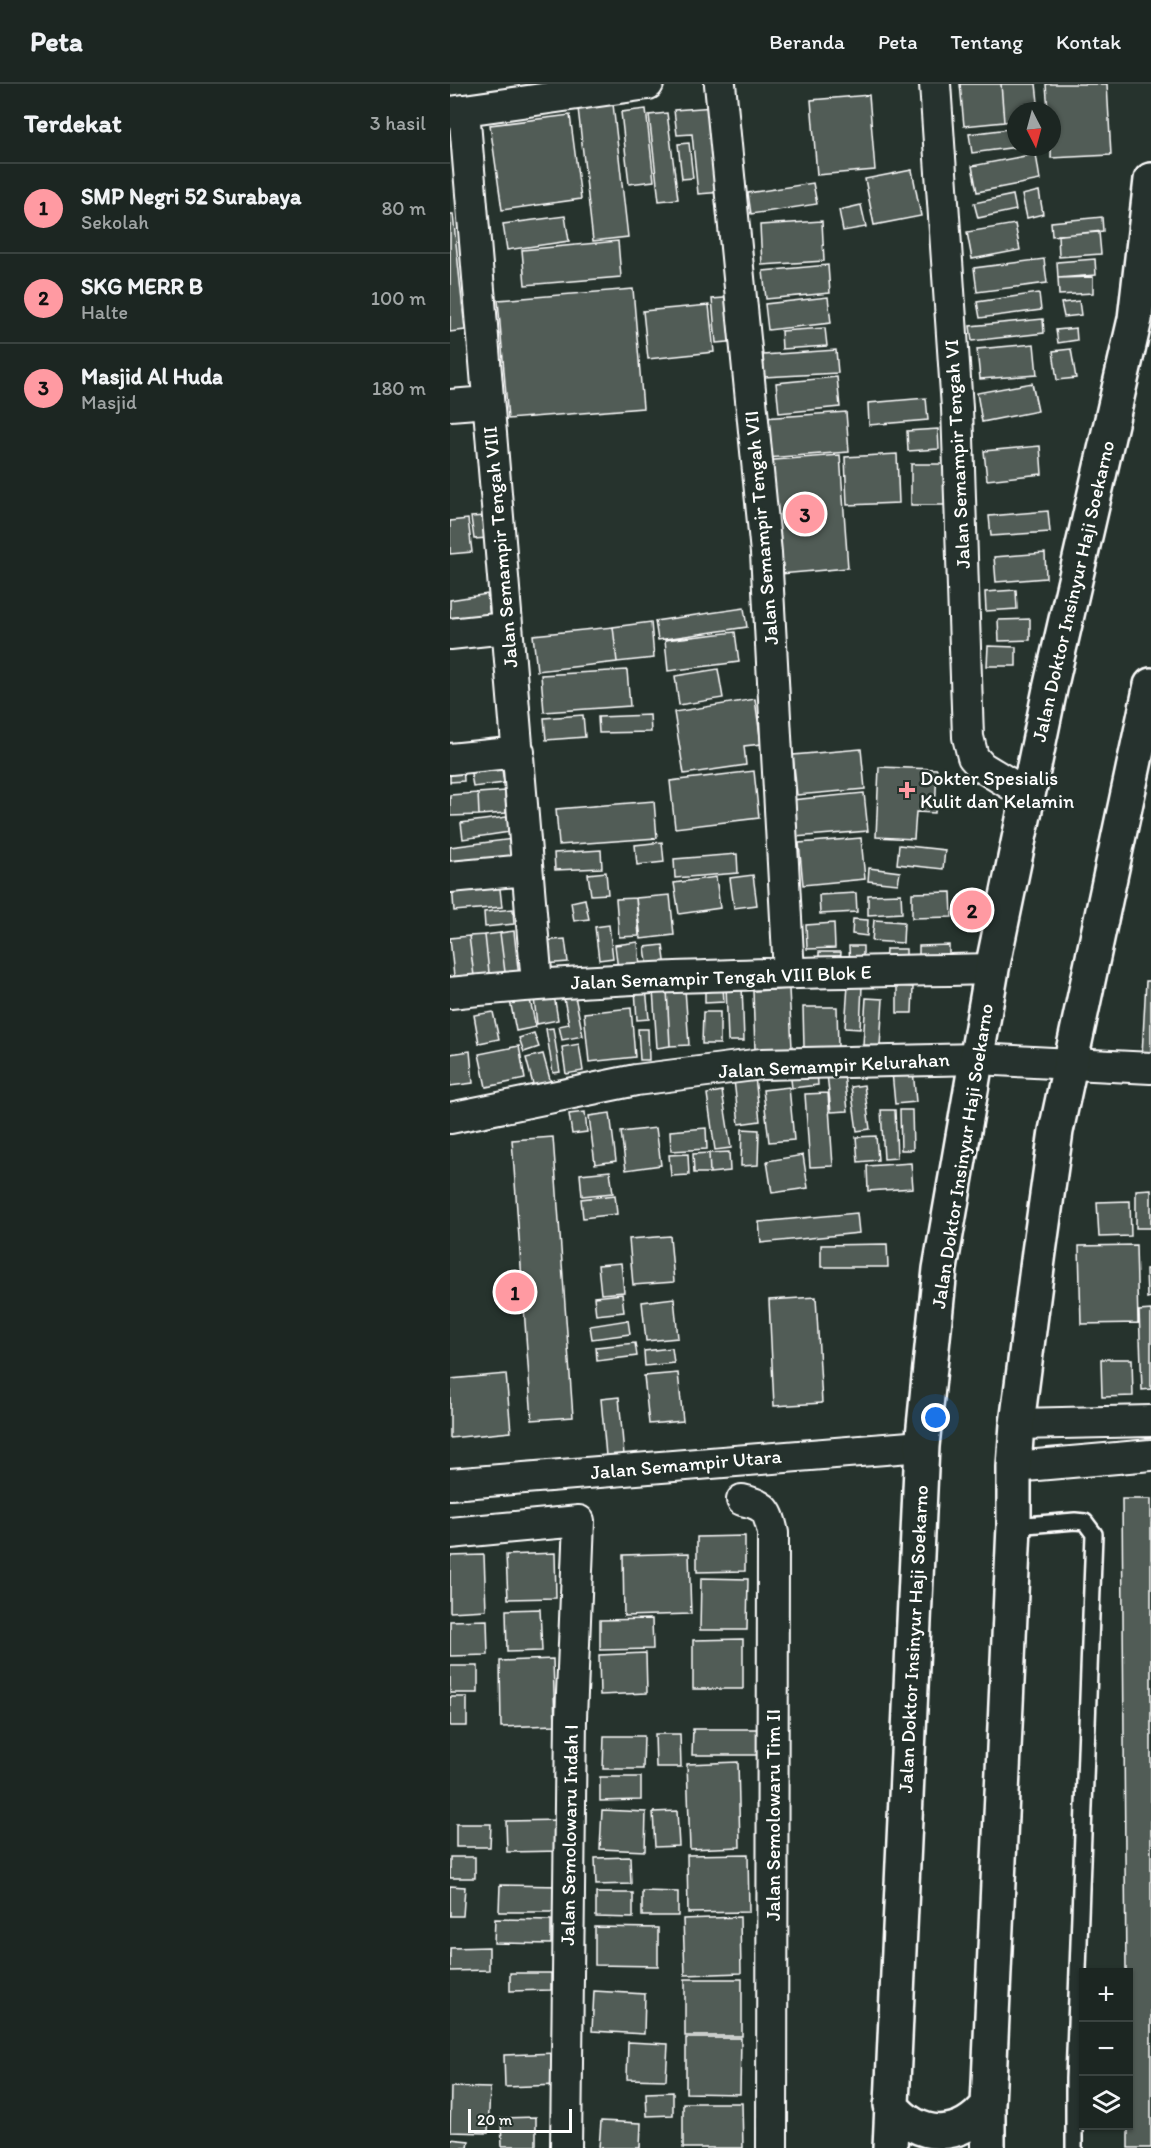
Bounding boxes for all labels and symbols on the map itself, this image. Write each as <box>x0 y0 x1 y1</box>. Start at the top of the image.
north arrow <box>1007 102 1061 156</box>
street label: Jalan Semampir Tengah VI <box>939 339 975 569</box>
street label: Jalan Semampir Tengah VII <box>739 410 783 646</box>
street label: Jalan Semampir Tengah VIII <box>477 425 523 669</box>
street label: Jalan Doktor Insinyur Haji Soekarno <box>1027 438 1119 744</box>
pin: 3 <box>786 492 824 536</box>
place label: Dokter Spesialis Kulit dan Kelamin <box>920 766 1074 813</box>
marker: Dokter Spesialis Kulit dan Kelamin <box>898 781 916 799</box>
pin: 2 <box>952 888 992 932</box>
street label: Jalan Semampir Tengah VIII Blok E <box>570 960 872 994</box>
street label: Jalan Doktor Insinyur Haji Soekarno <box>926 1002 998 1310</box>
street label: Jalan Semampir Kelurahan <box>718 1047 950 1083</box>
pin: 1 <box>496 1270 534 1314</box>
your location <box>921 1403 950 1432</box>
street label: Jalan Semampir Utara <box>589 1444 783 1484</box>
street label: Jalan Doktor Insinyur Haji Soekarno <box>893 1484 933 1794</box>
street label: Jalan Semolowaru Tim II <box>761 1709 785 1921</box>
street label: Jalan Semolowaru Indah I <box>555 1724 583 1946</box>
scale bar <box>468 2106 572 2134</box>

